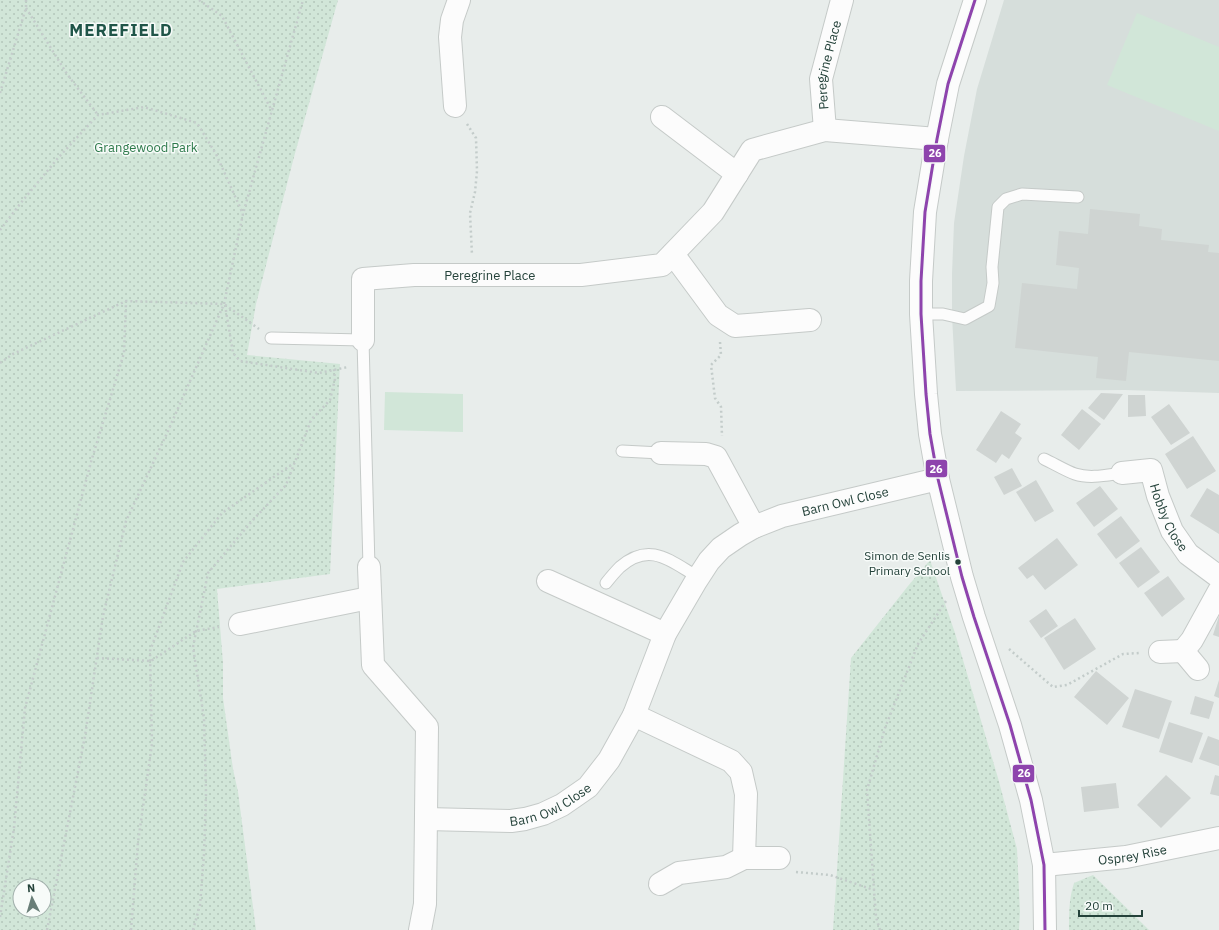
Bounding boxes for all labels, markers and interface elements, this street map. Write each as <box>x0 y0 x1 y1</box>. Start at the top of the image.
district label: MEREFIELD <box>69 19 173 41</box>
street label: Peregrine Place <box>813 19 845 110</box>
park label: Grangewood Park <box>94 139 198 156</box>
line badge: 26 <box>923 144 946 163</box>
text: 26 <box>928 146 942 160</box>
street label: Peregrine Place <box>444 267 535 284</box>
line badge: 26 <box>925 459 948 478</box>
text: 26 <box>929 462 943 476</box>
street label: Hobby Close <box>1146 482 1192 555</box>
street label: Barn Owl Close <box>800 483 891 520</box>
place label: Simon de Senlis Primary School <box>864 548 950 578</box>
marker: Simon de Senlis Primary School <box>953 557 963 567</box>
line badge: 26 <box>1012 764 1035 783</box>
text: 26 <box>1017 766 1031 780</box>
street label: Barn Owl Close <box>508 779 595 830</box>
street label: Osprey Rise <box>1097 841 1168 869</box>
north arrow <box>12 878 52 918</box>
text: N <box>27 881 36 895</box>
scale bar <box>1079 892 1142 918</box>
text: 20 m <box>1085 898 1113 913</box>

